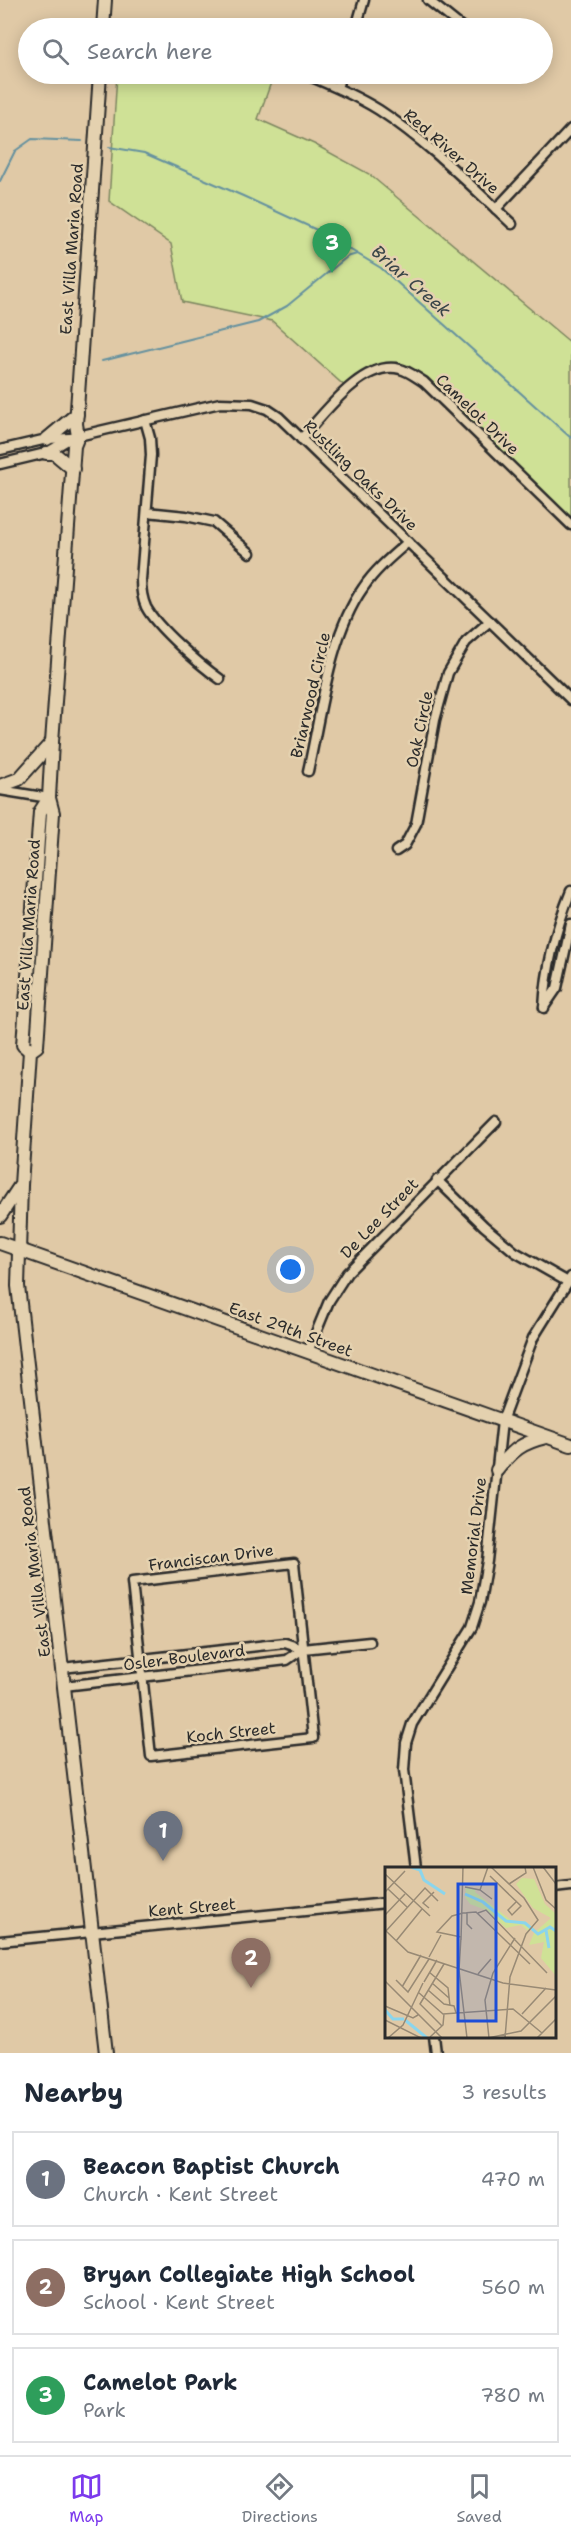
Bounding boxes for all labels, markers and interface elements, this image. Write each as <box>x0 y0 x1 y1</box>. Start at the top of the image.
search box <box>18 18 553 84</box>
icon: search <box>39 35 72 68</box>
text: Search here <box>87 37 213 66</box>
street label: Red River Drive <box>400 104 504 199</box>
street label: East Villa Maria Road <box>55 163 88 335</box>
pin: 3 <box>312 224 352 273</box>
water label: Briar Creek <box>366 240 456 323</box>
street label: Camelot Drive <box>431 369 524 459</box>
street label: Rustling Oaks Drive <box>299 415 422 535</box>
street label: Briarwood Circle <box>286 630 335 760</box>
street label: Oak Circle <box>401 689 438 770</box>
street label: East Villa Maria Road <box>12 839 45 1011</box>
street label: De Lee Street <box>336 1174 423 1263</box>
your location <box>276 1255 305 1284</box>
street label: East 29th Street <box>226 1297 356 1362</box>
street label: Memorial Drive <box>456 1476 491 1596</box>
street label: East Villa Maria Road <box>14 1485 55 1658</box>
street label: Franciscan Drive <box>147 1539 275 1576</box>
street label: Osler Boulevard <box>122 1640 246 1675</box>
street label: Koch Street <box>185 1717 277 1748</box>
pin: 1 <box>144 1812 182 1861</box>
inset map <box>385 1867 556 2038</box>
street label: Kent Street <box>147 1893 237 1922</box>
pin: 2 <box>232 1938 270 1988</box>
text: Nearby <box>24 2075 123 2110</box>
text: 3 results <box>461 2079 547 2105</box>
text: Beacon Baptist Church <box>83 2152 340 2181</box>
text: 1 <box>41 2166 50 2192</box>
text: 470 m <box>481 2166 545 2192</box>
text: Church · Kent Street <box>83 2181 278 2207</box>
text: Bryan Collegiate High School <box>83 2260 415 2289</box>
text: 2 <box>39 2274 53 2300</box>
text: 560 m <box>482 2274 545 2300</box>
text: School · Kent Street <box>83 2289 275 2315</box>
text: Camelot Park <box>83 2368 238 2397</box>
text: 3 <box>39 2382 53 2408</box>
text: 780 m <box>480 2382 545 2408</box>
text: Park <box>83 2397 126 2423</box>
tab: Map <box>69 2470 103 2527</box>
tab: Directions <box>242 2470 318 2527</box>
tab: Saved <box>456 2470 502 2527</box>

